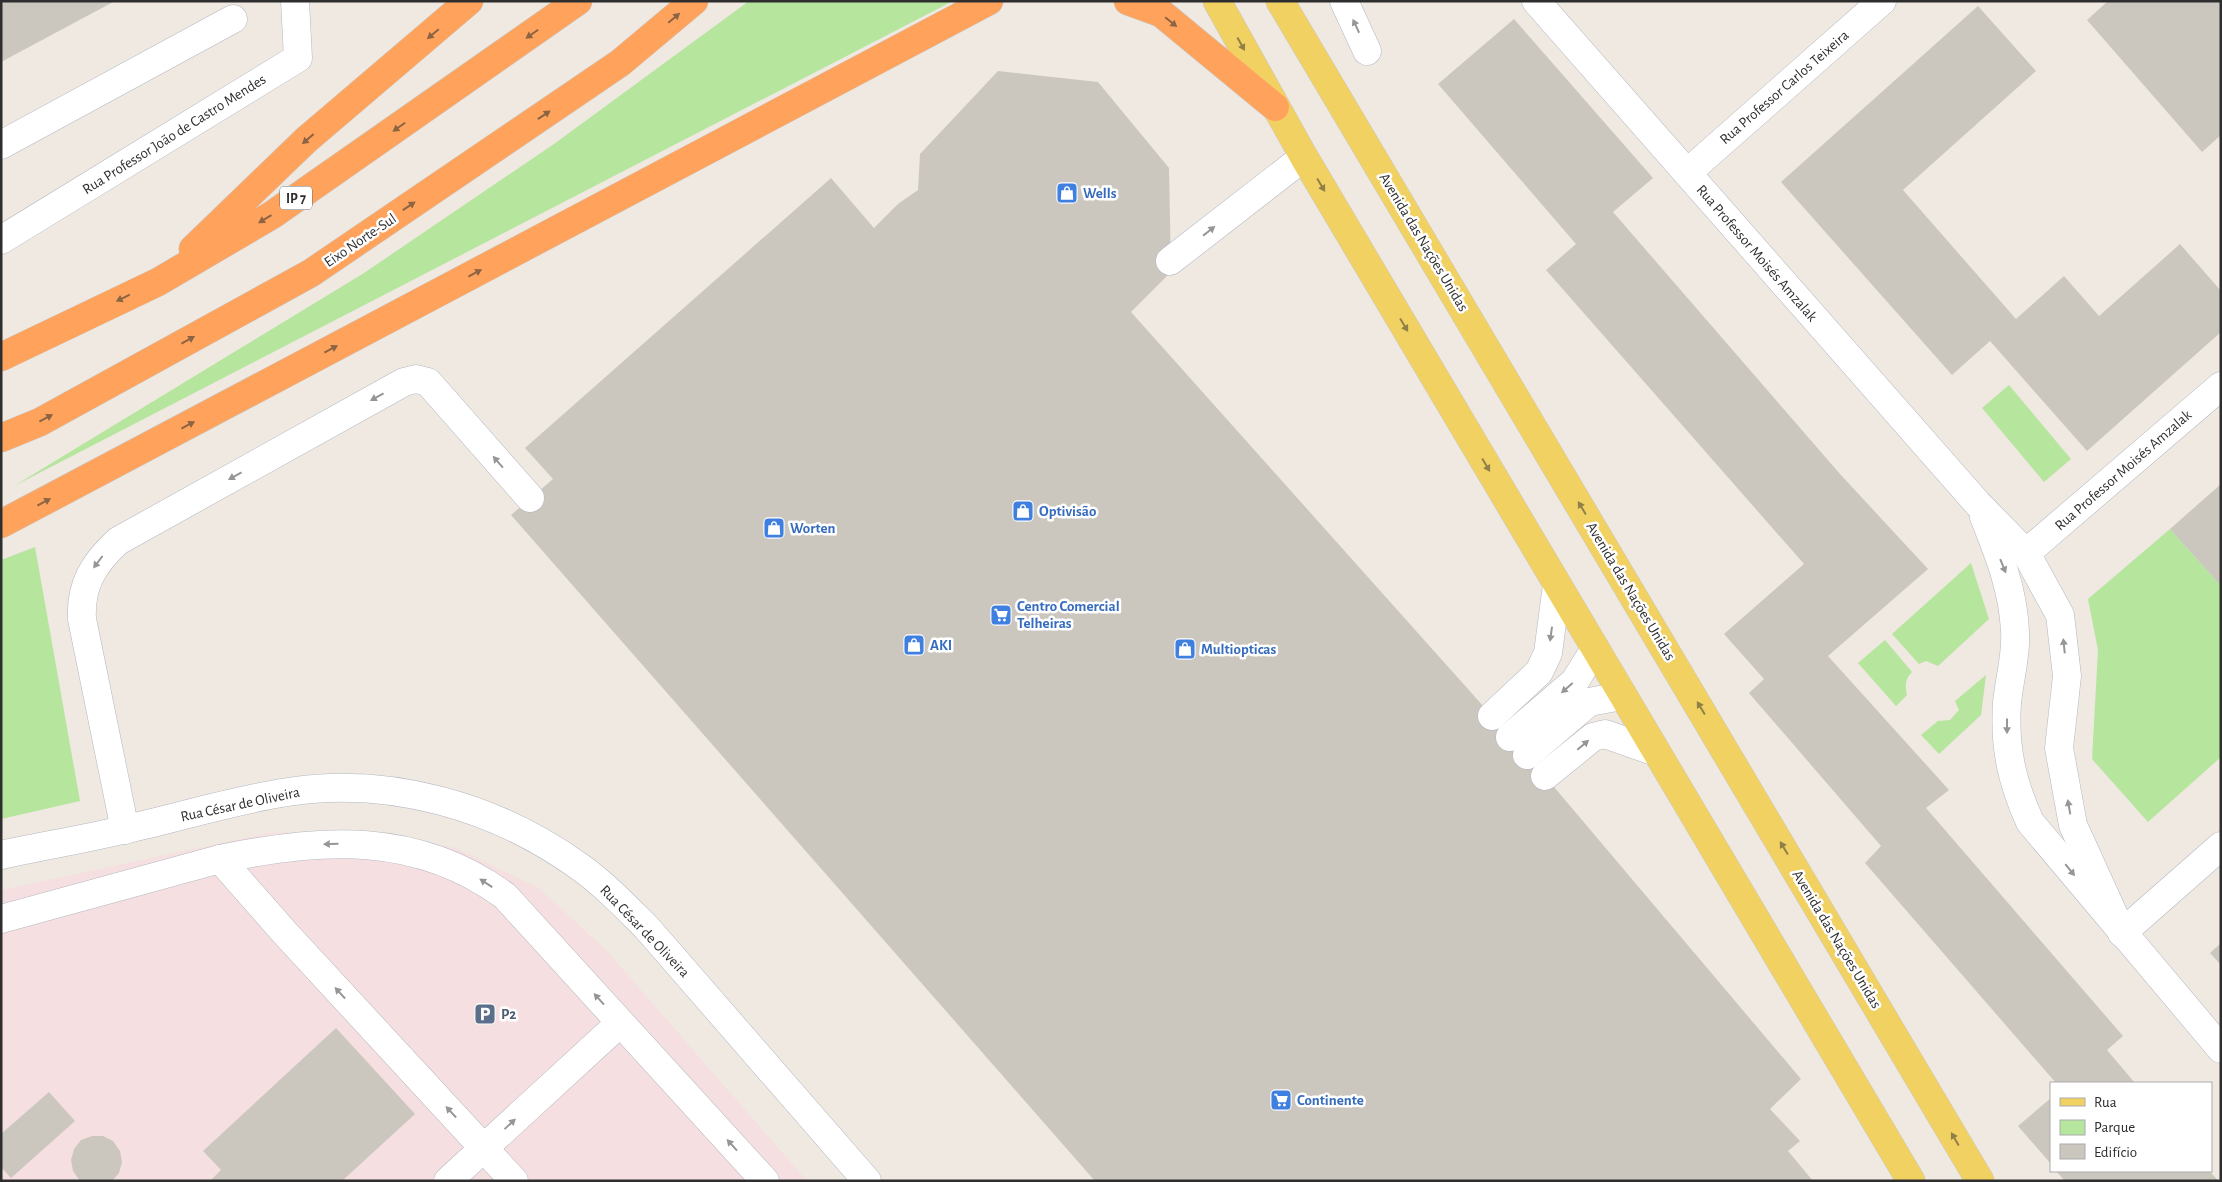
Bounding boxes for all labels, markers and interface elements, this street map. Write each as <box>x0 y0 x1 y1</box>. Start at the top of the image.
one-way arrow <box>667 12 679 24</box>
one-way arrow <box>1164 16 1177 27</box>
one-way arrow <box>1352 19 1360 33</box>
street label: Rua Professor Carlos Teixeira <box>1717 27 1852 147</box>
one-way arrow <box>426 28 439 39</box>
one-way arrow <box>525 29 539 39</box>
one-way arrow <box>1236 37 1245 51</box>
street label: Rua Professor João de Castro Mendes <box>80 72 269 197</box>
one-way arrow <box>537 110 550 120</box>
one-way arrow <box>392 122 406 132</box>
one-way arrow <box>302 133 315 144</box>
street label: Avenida das Nações Unidas <box>1376 171 1471 314</box>
one-way arrow <box>1316 179 1325 192</box>
shop icon: Wells <box>1055 181 1079 205</box>
street label: Rua Professor Moisés Amzalak <box>1693 182 1820 325</box>
place label: Wells <box>1083 186 1117 201</box>
road number: IP 7 <box>280 187 312 210</box>
one-way arrow <box>402 201 416 211</box>
street label: Eixo Norte-Sul <box>321 211 399 270</box>
one-way arrow <box>258 214 271 223</box>
one-way arrow <box>1202 226 1215 236</box>
one-way arrow <box>468 268 481 277</box>
one-way arrow <box>116 294 131 303</box>
one-way arrow <box>1399 319 1408 332</box>
one-way arrow <box>182 336 195 345</box>
one-way arrow <box>324 344 338 353</box>
one-way arrow <box>369 393 384 401</box>
street label: Rua Professor Moisés Amzalak <box>2052 407 2195 534</box>
one-way arrow <box>38 414 53 422</box>
one-way arrow <box>180 421 195 429</box>
one-way arrow <box>493 455 504 468</box>
one-way arrow <box>1482 459 1491 472</box>
one-way arrow <box>228 472 241 481</box>
one-way arrow <box>37 498 52 506</box>
shop icon: Optivisão <box>1011 499 1035 523</box>
one-way arrow <box>1577 502 1586 515</box>
place label: Optivisão <box>1039 504 1096 519</box>
shop icon: Worten <box>762 516 786 540</box>
street label: Avenida das Nações Unidas <box>1583 520 1678 663</box>
place label: Worten <box>790 521 835 536</box>
one-way arrow <box>93 555 103 569</box>
one-way arrow <box>2000 558 2007 573</box>
place label: Centro Comercial Telheiras <box>1017 599 1120 631</box>
supermarket icon: Centro Comercial Telheiras <box>989 603 1013 627</box>
one-way arrow <box>1547 626 1555 642</box>
shop icon: AKI <box>902 633 926 657</box>
shop icon: Multiopticas <box>1173 637 1197 661</box>
place label: AKI <box>930 638 952 653</box>
one-way arrow <box>2060 638 2068 654</box>
place label: Multiopticas <box>1201 642 1276 657</box>
one-way arrow <box>1561 682 1573 694</box>
one-way arrow <box>1696 702 1705 715</box>
one-way arrow <box>2003 718 2011 734</box>
one-way arrow <box>1576 740 1589 751</box>
street label: Rua César de Oliveira <box>179 785 301 824</box>
one-way arrow <box>2065 799 2073 815</box>
one-way arrow <box>322 840 338 848</box>
one-way arrow <box>1779 841 1788 854</box>
one-way arrow <box>2065 863 2076 876</box>
street label: Avenida das Nações Unidas <box>1789 868 1884 1011</box>
one-way arrow <box>479 878 493 887</box>
street label: Rua César de Oliveira <box>597 882 692 980</box>
one-way arrow <box>335 986 346 999</box>
one-way arrow <box>593 993 604 1005</box>
parking icon: P2 <box>473 1002 497 1026</box>
place label: P2 <box>501 1007 516 1022</box>
legend <box>2050 1082 2212 1172</box>
supermarket icon: Continente <box>1269 1088 1293 1112</box>
place label: Continente <box>1297 1093 1364 1108</box>
text: Rua <box>2094 1095 2117 1110</box>
one-way arrow <box>445 1107 457 1119</box>
one-way arrow <box>504 1118 516 1130</box>
text: Parque <box>2094 1120 2135 1135</box>
one-way arrow <box>1951 1131 1959 1146</box>
one-way arrow <box>726 1139 738 1151</box>
text: Edifício <box>2094 1145 2137 1160</box>

